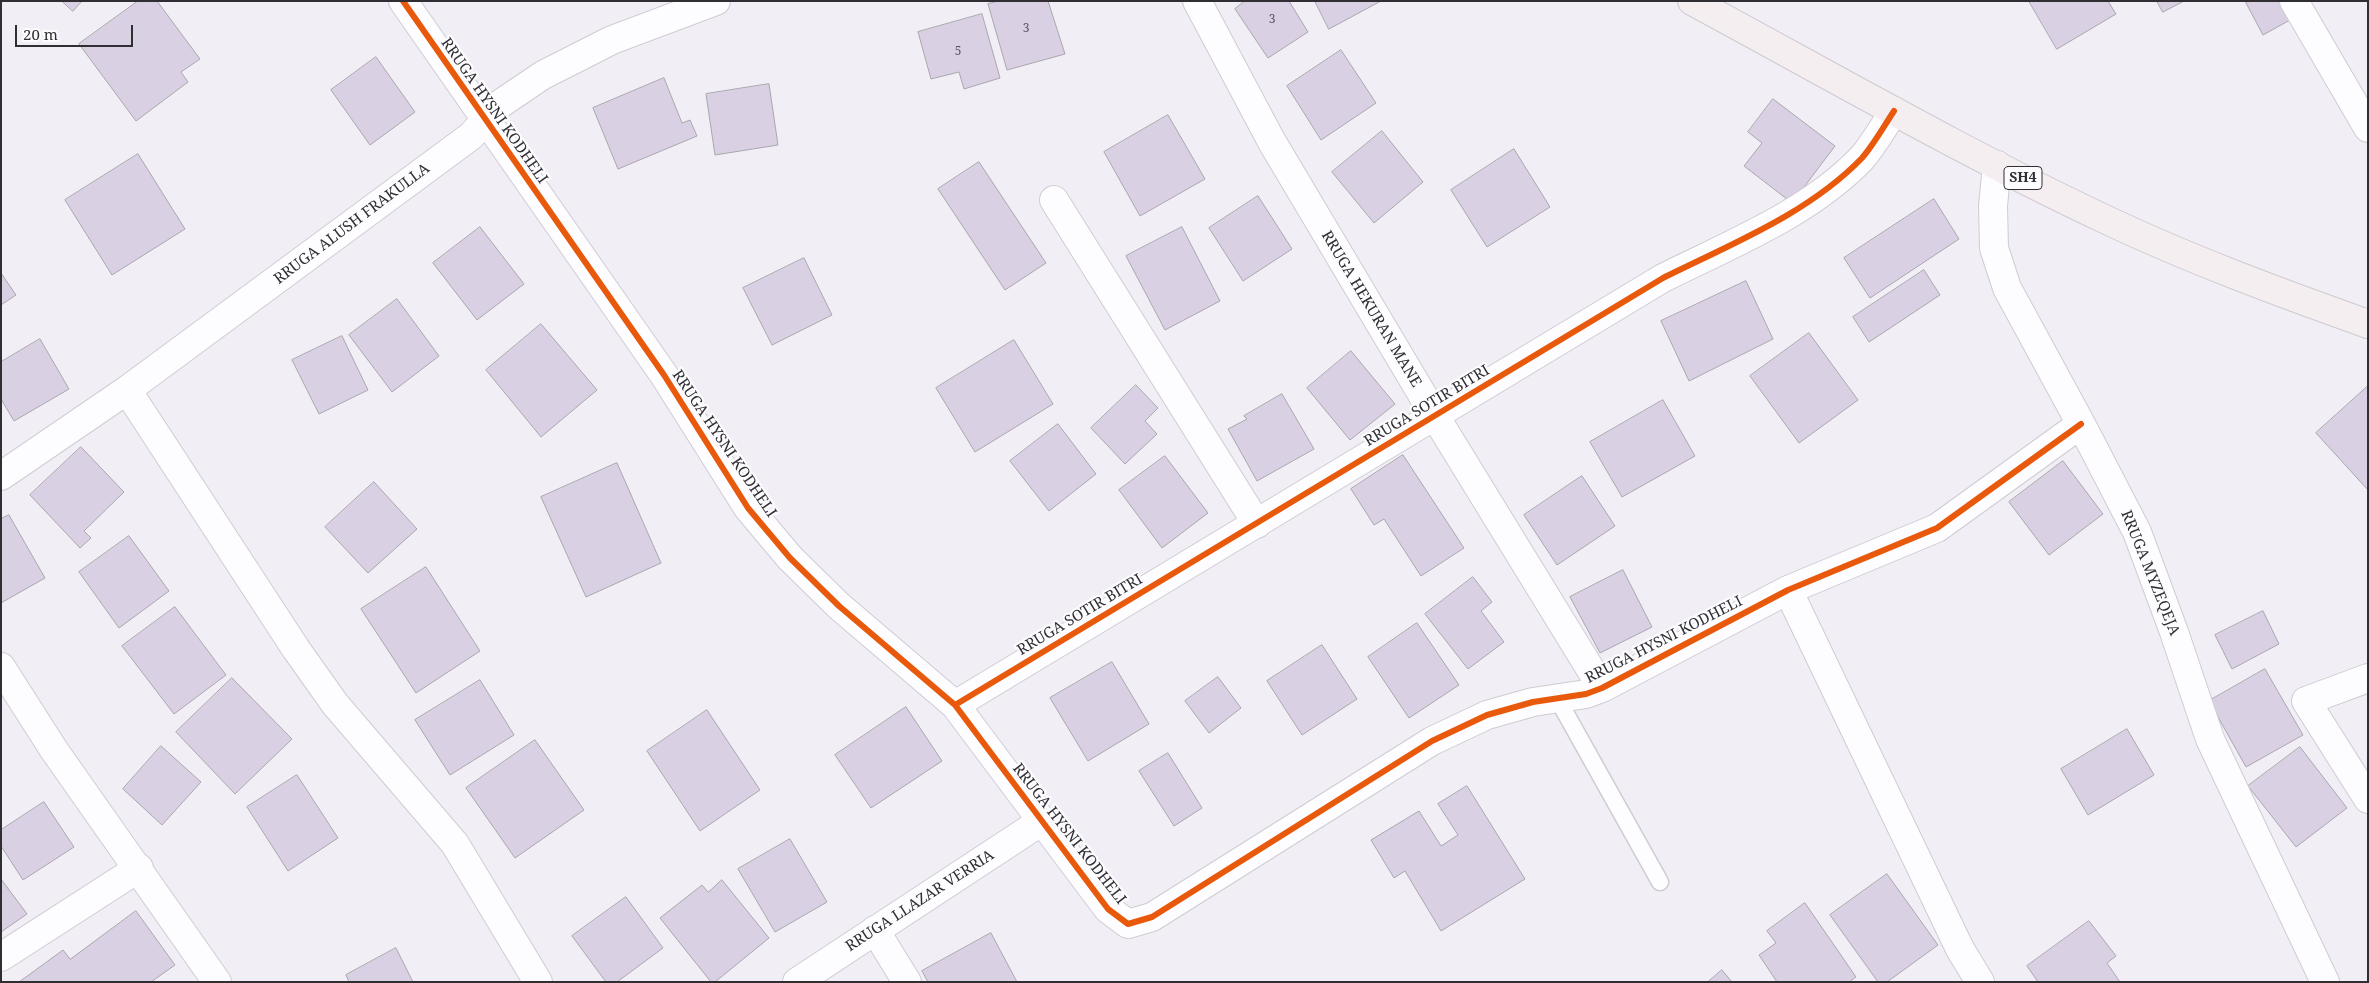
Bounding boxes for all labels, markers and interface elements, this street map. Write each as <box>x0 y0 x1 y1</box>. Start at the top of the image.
house number: 3 <box>1269 13 1275 27</box>
scale bar <box>18 15 135 47</box>
house number: 3 <box>1023 22 1029 36</box>
text: 20 m <box>23 24 58 44</box>
street label: RRUGA HYSNI KODHELI <box>437 35 551 187</box>
house number: 5 <box>955 45 961 59</box>
street label: RRUGA ALUSH FRAKULLA <box>271 160 433 288</box>
road number: SH4 <box>2004 167 2042 190</box>
street label: RRUGA HEKURAN MANE <box>1317 228 1425 390</box>
street label: RRUGA SOTIR BITRI <box>1361 362 1493 450</box>
street label: RRUGA HYSNI KODHELI <box>668 367 780 521</box>
street label: RRUGA MYZEQEJA <box>2117 508 2183 638</box>
street label: RRUGA SOTIR BITRI <box>1014 571 1146 659</box>
street label: RRUGA HYSNI KODHELI <box>1582 593 1746 687</box>
street label: RRUGA HYSNI KODHELI <box>1008 760 1130 908</box>
street label: RRUGA LLAZAR VERRIA <box>842 846 998 956</box>

